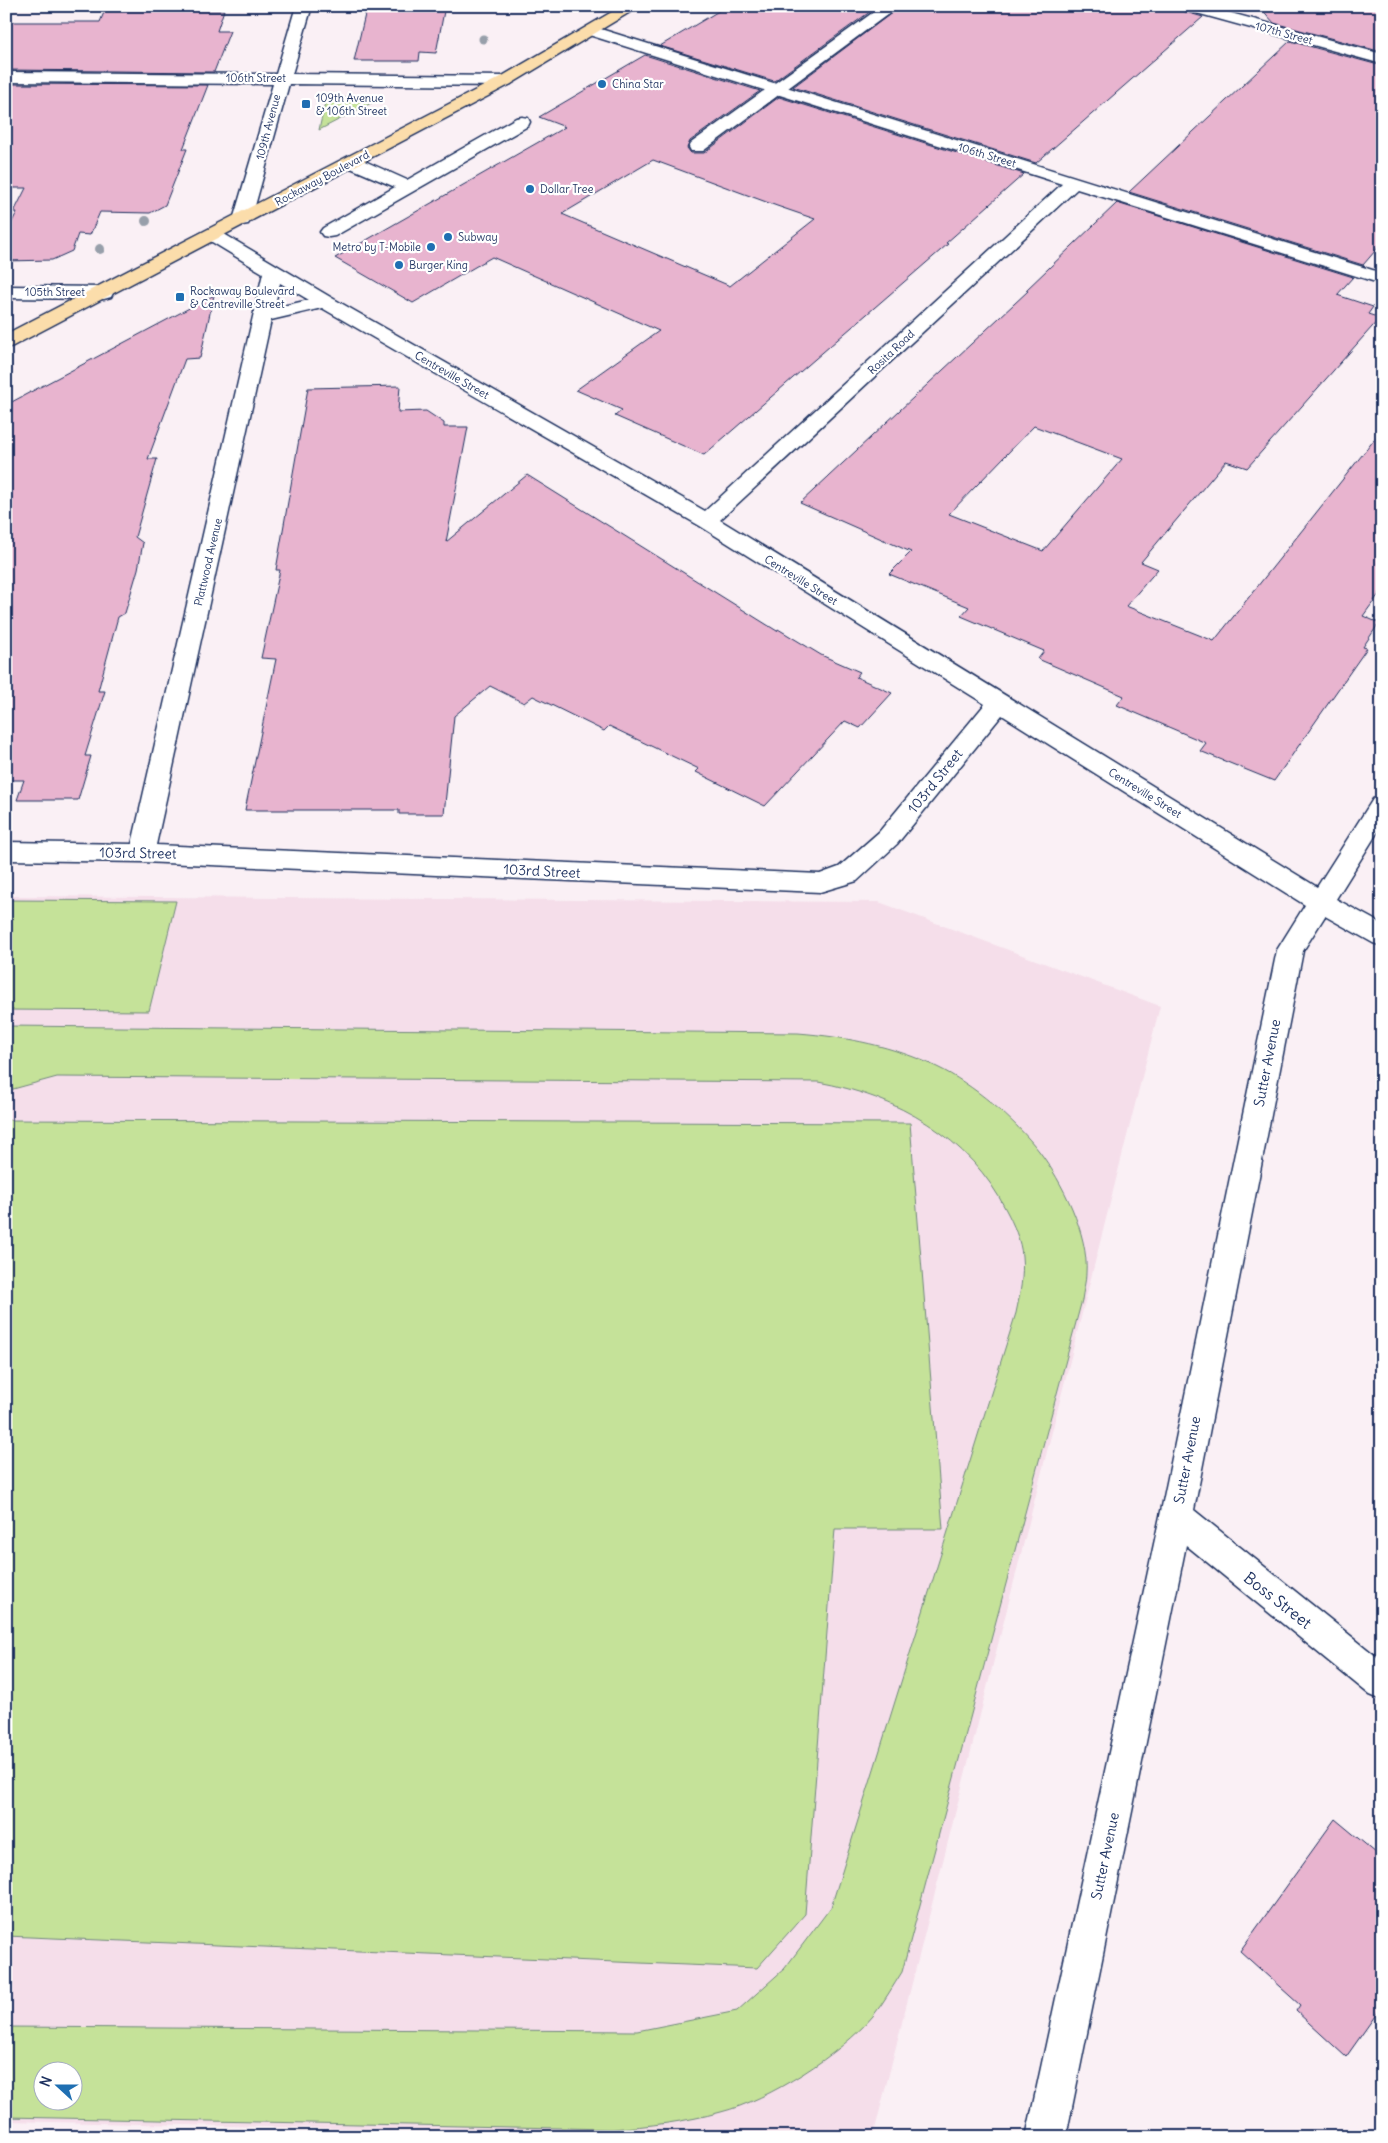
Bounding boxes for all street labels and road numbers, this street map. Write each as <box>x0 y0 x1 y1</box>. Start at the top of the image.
street label: 107th Street <box>1254 19 1315 47</box>
street label: 106th Street <box>226 71 286 85</box>
street label: 109th Avenue <box>253 93 284 161</box>
street label: 106th Street <box>956 140 1018 171</box>
street label: Rockaway Boulevard <box>272 147 372 209</box>
street label: 105th Street <box>25 285 85 299</box>
street label: Rosita Road <box>865 326 918 377</box>
street label: Centreville Street <box>412 348 492 402</box>
street label: Plattwood Avenue <box>191 517 225 607</box>
street label: Centreville Street <box>762 552 840 608</box>
street label: 103rd Street <box>904 745 966 817</box>
street label: Centreville Street <box>1106 765 1184 821</box>
street label: 103rd Street <box>99 843 177 863</box>
street label: 103rd Street <box>503 860 581 882</box>
street label: Sutter Avenue <box>1250 1018 1284 1108</box>
street label: Sutter Avenue <box>1170 1415 1204 1505</box>
street label: Boss Street <box>1240 1567 1316 1633</box>
street label: Sutter Avenue <box>1087 1811 1123 1901</box>

